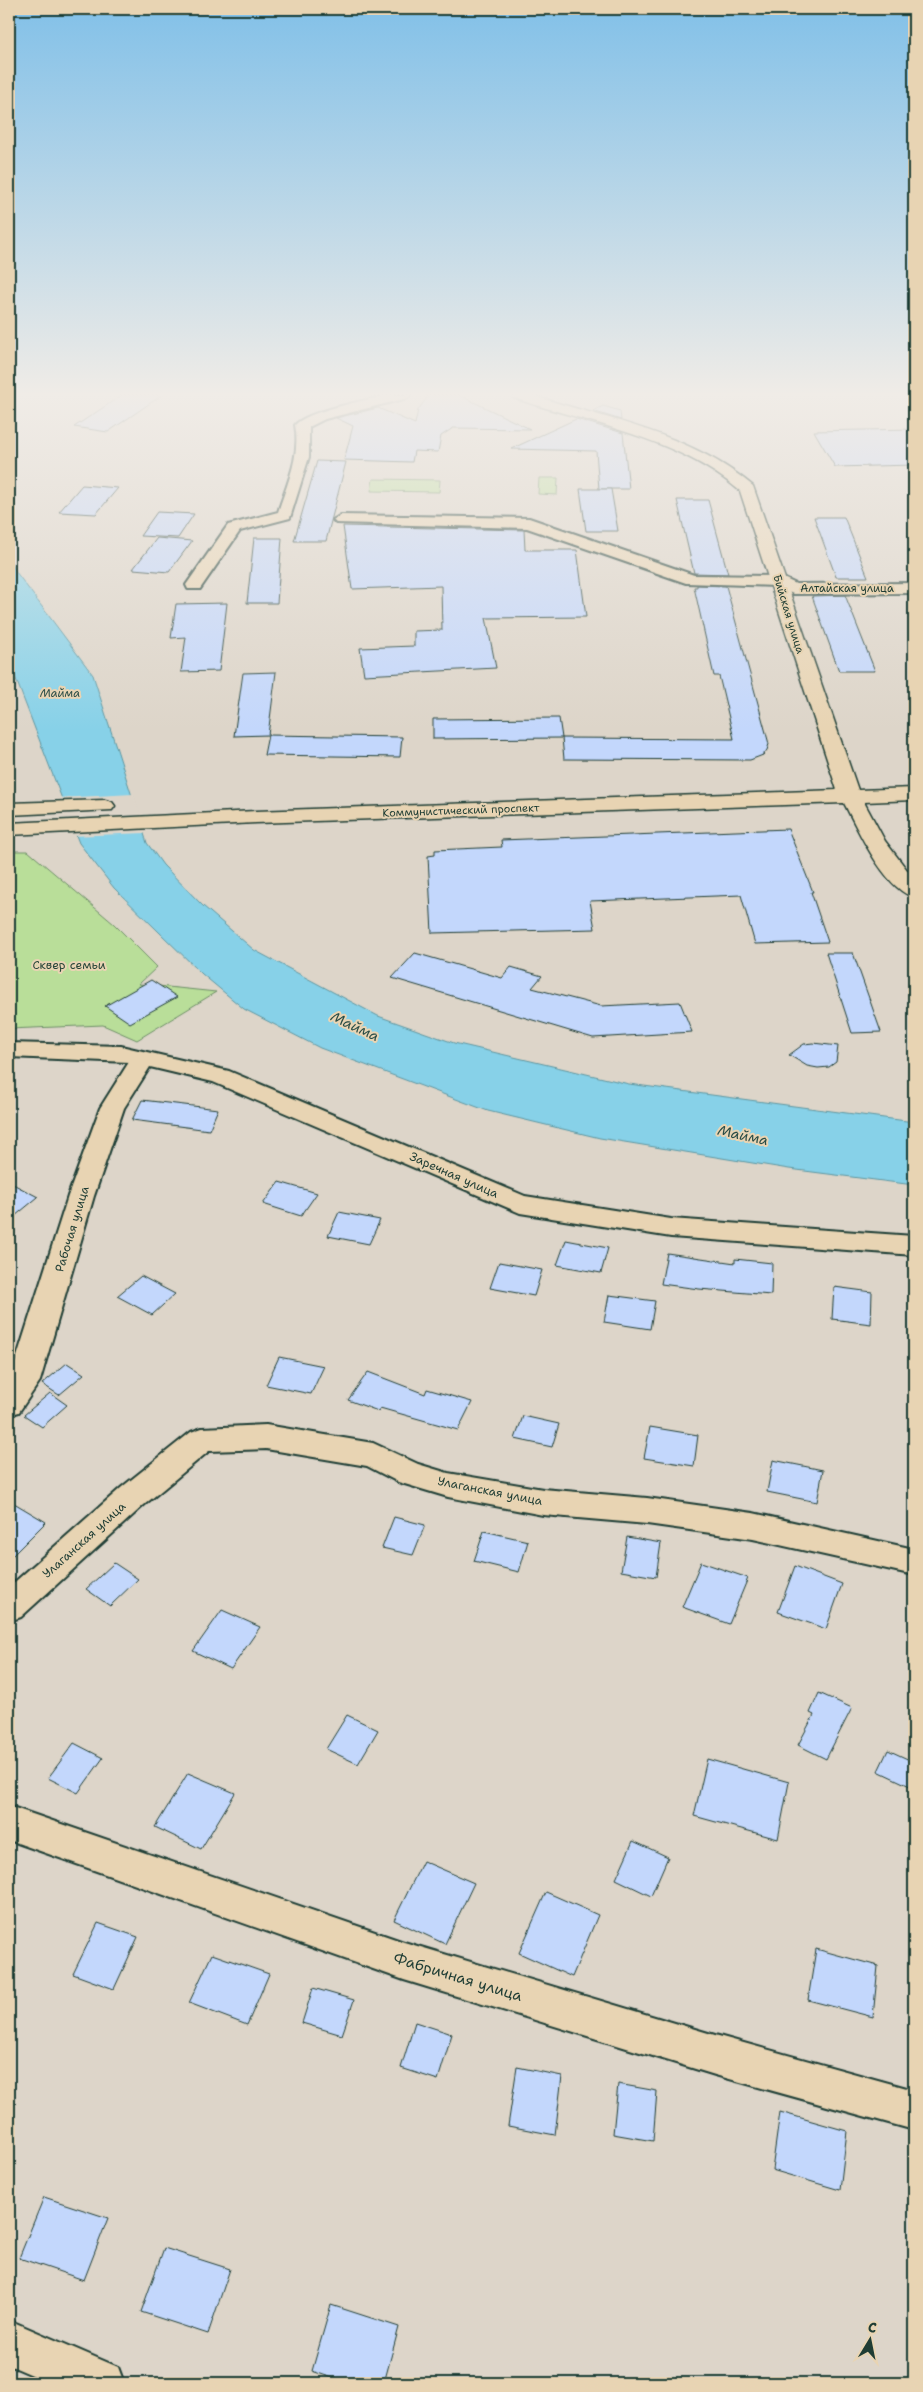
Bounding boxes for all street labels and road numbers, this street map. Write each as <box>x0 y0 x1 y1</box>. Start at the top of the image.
street label: Бийская улица <box>769 573 808 656</box>
street label: Алтайская улица <box>800 581 894 596</box>
street label: Коммунистический проспект <box>382 800 540 821</box>
street label: Заречная улица <box>407 1148 501 1202</box>
street label: Рабочая улица <box>51 1184 93 1274</box>
street label: Улаганская улица <box>436 1473 544 1509</box>
street label: Улаганская улица <box>39 1498 129 1582</box>
street label: Фабричная улица <box>391 1948 526 2006</box>

